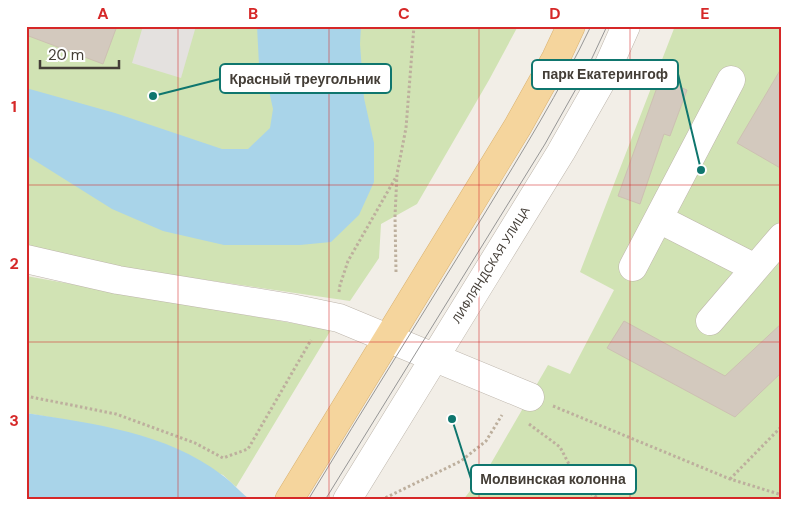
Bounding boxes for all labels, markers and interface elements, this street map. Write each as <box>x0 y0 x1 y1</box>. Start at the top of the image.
text: A <box>97 3 109 24</box>
text: B <box>248 3 258 24</box>
text: C <box>398 3 410 24</box>
text: D <box>549 3 561 24</box>
text: E <box>700 3 710 24</box>
scale bar <box>40 38 119 70</box>
text: 20 m <box>48 45 84 65</box>
callout: парк Екатерингоф <box>532 60 678 89</box>
callout: Красный треугольник <box>220 64 391 93</box>
text: парк Екатерингоф <box>542 65 668 83</box>
text: Красный треугольник <box>229 70 382 88</box>
text: 1 <box>11 96 17 117</box>
street label: ЛИФЛЯНДСКАЯ УЛИЦА <box>449 204 533 326</box>
text: 2 <box>9 253 19 274</box>
text: 3 <box>9 410 19 431</box>
callout: Молвинская колонна <box>471 465 636 494</box>
text: Молвинская колонна <box>480 470 626 488</box>

